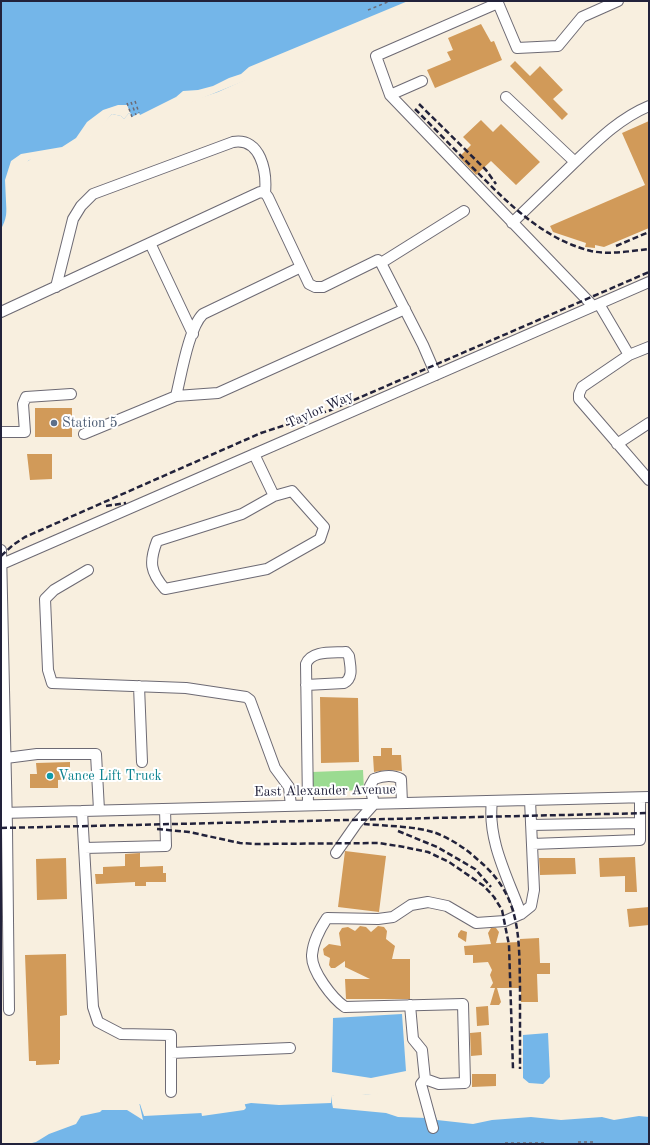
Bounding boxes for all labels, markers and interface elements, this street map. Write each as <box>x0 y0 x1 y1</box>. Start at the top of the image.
street label: Taylor Way <box>284 388 356 432</box>
place label: Station 5 <box>62 415 118 431</box>
marker: Station 5 <box>49 418 59 428</box>
place label: Vance Lift Truck <box>58 768 162 784</box>
marker: Vance Lift Truck <box>45 771 55 781</box>
street label: East Alexander Avenue <box>254 781 396 801</box>

